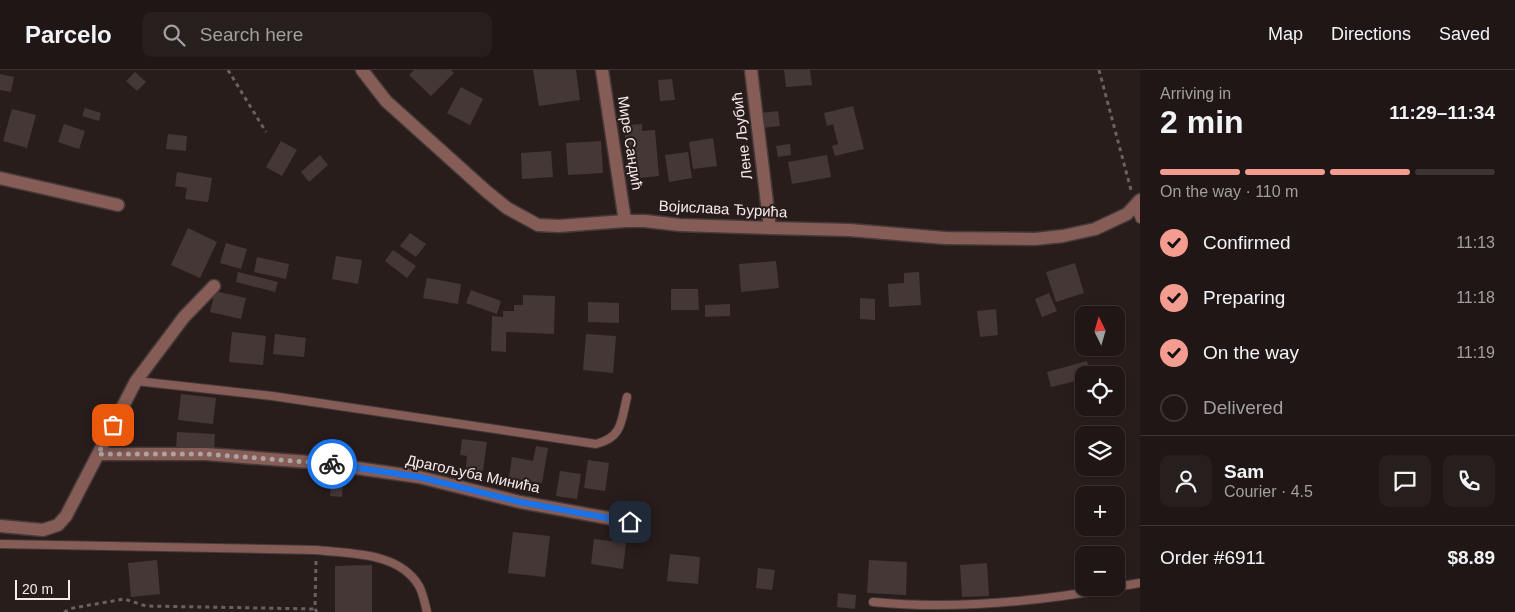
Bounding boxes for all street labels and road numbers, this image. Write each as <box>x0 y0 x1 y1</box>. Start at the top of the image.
street label: Лене Љубић <box>728 91 755 181</box>
street label: Мире Сандић <box>615 95 646 191</box>
street label: Војислава Ђурића <box>658 197 788 220</box>
street label: Драгољуба Минића <box>405 451 542 496</box>

